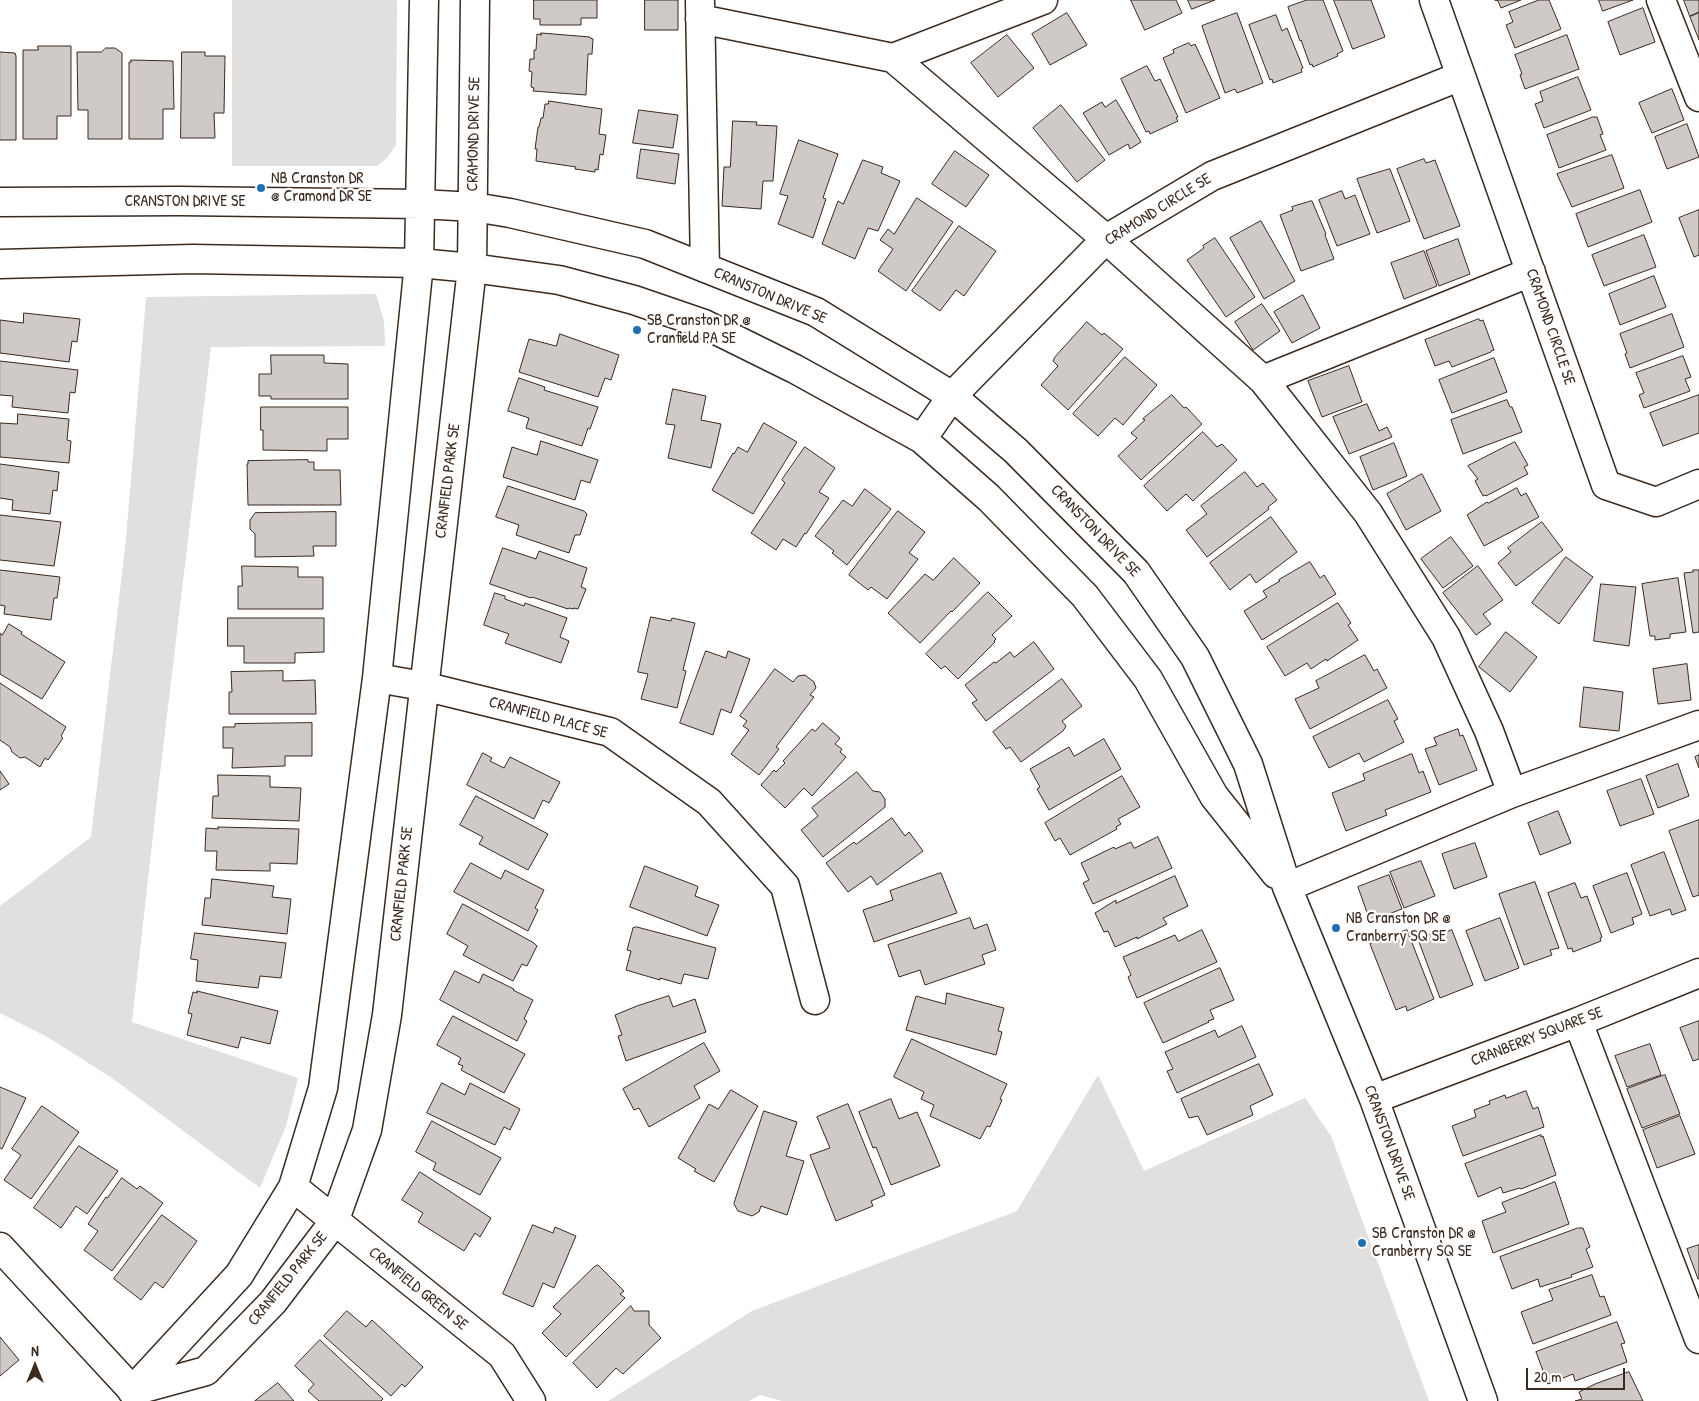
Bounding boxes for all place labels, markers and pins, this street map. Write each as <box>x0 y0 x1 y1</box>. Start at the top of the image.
place label: NB Cranston DR @ Cramond DR SE <box>271 169 372 207</box>
marker: NB Cranston DR @ Cramond DR SE <box>255 182 267 194</box>
place label: SB Cranston DR @ Cranfield PA SE <box>647 311 751 349</box>
marker: SB Cranston DR @ Cranfield PA SE <box>631 324 643 336</box>
place label: NB Cranston DR @ Cranberry SQ SE <box>1346 909 1451 947</box>
marker: NB Cranston DR @ Cranberry SQ SE <box>1330 922 1342 934</box>
place label: SB Cranston DR @ Cranberry SQ SE <box>1372 1224 1476 1262</box>
marker: SB Cranston DR @ Cranberry SQ SE <box>1356 1237 1368 1249</box>

